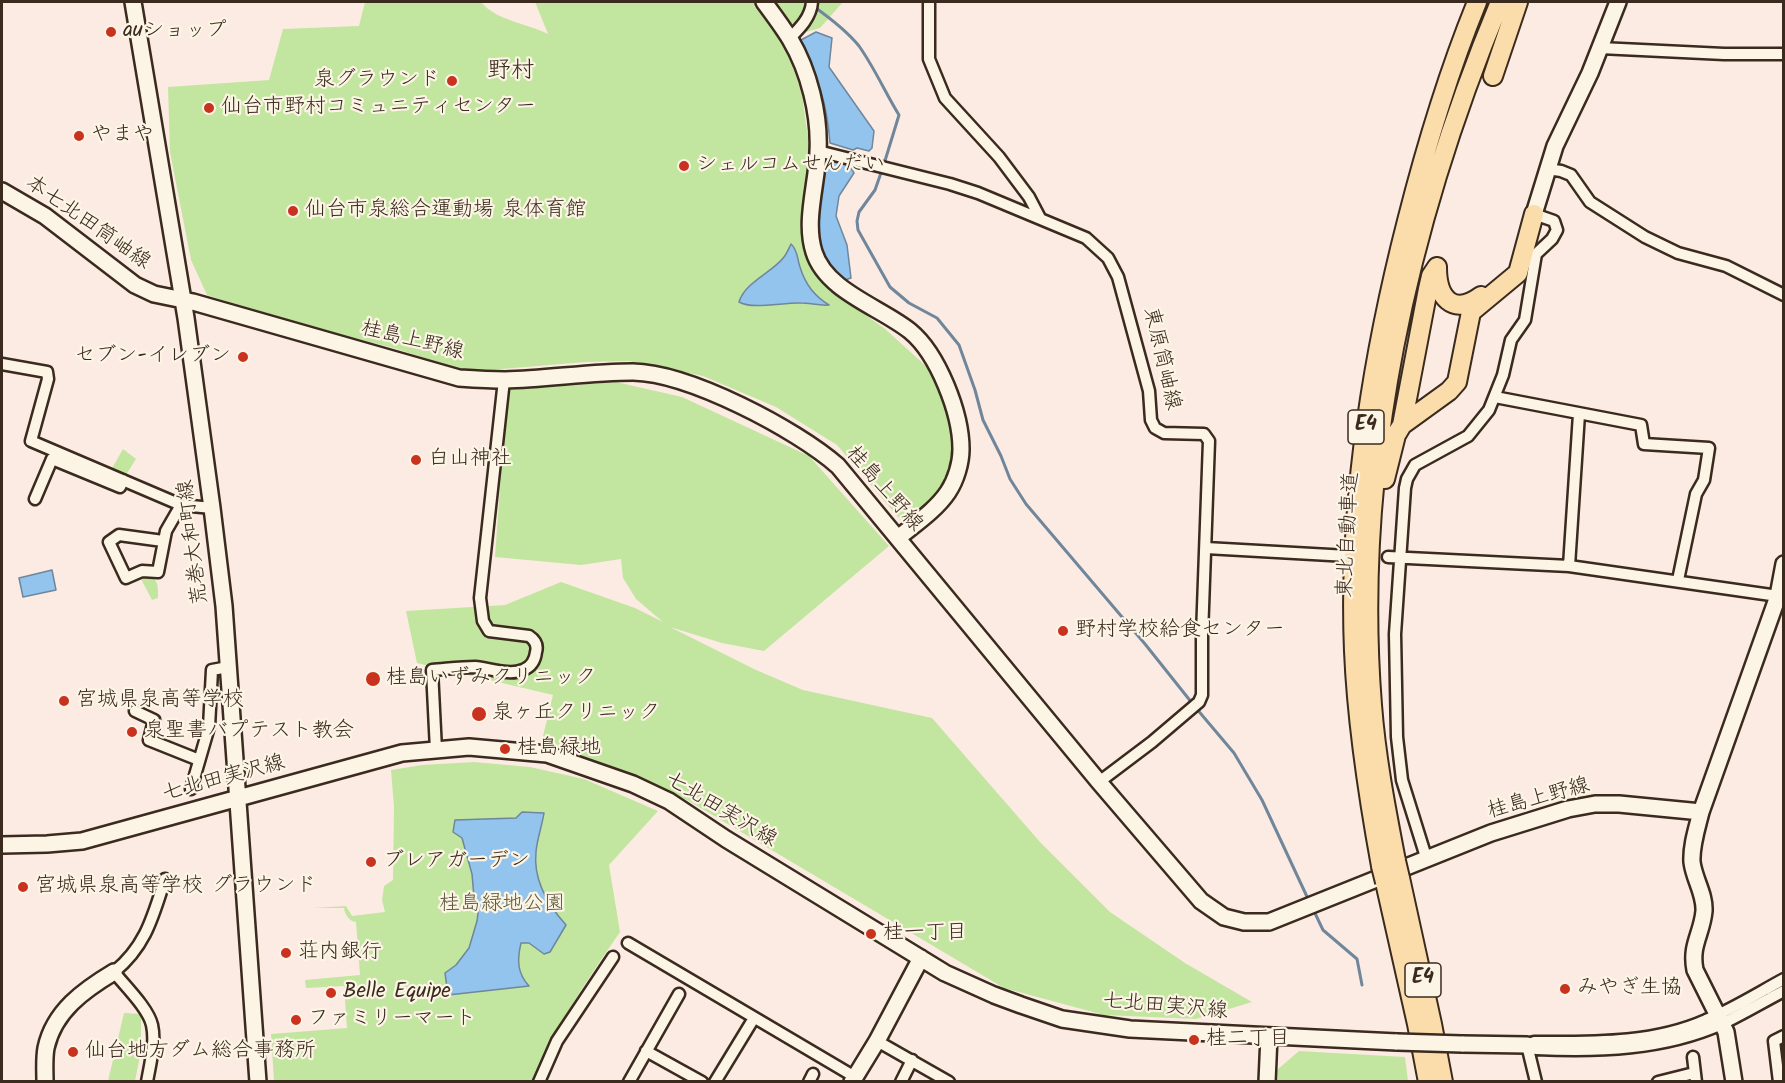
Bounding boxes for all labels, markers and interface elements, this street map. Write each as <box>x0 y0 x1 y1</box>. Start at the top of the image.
place label: auショップ <box>123 19 227 45</box>
marker: auショップ <box>104 25 118 39</box>
district label: 野村 <box>487 59 535 87</box>
place label: 泉グラウンド <box>314 68 440 94</box>
marker: 泉グラウンド <box>445 74 459 88</box>
place label: 仙台市野村コミュニティセンター <box>221 95 536 121</box>
marker: 仙台市野村コミュニティセンター <box>202 101 216 115</box>
place label: やまや <box>91 123 154 149</box>
marker: やまや <box>72 129 86 143</box>
place label: シェルコムせんだい <box>696 153 885 179</box>
marker: シェルコムせんだい <box>677 159 691 173</box>
street label: 本七北田筒岫線 <box>20 172 154 276</box>
place label: 仙台市泉総合運動場 泉体育館 <box>305 198 586 224</box>
marker: 仙台市泉総合運動場 泉体育館 <box>286 204 300 218</box>
street label: 東原筒岫線 <box>1136 305 1184 413</box>
street label: 桂島上野線 <box>358 317 466 367</box>
place label: セブン-イレブン <box>74 344 231 370</box>
marker: セブン-イレブン <box>236 350 250 364</box>
road number: E4 <box>1348 410 1384 444</box>
street label: 桂島上野線 <box>839 442 927 538</box>
place label: 白山神社 <box>428 447 512 473</box>
marker: 白山神社 <box>409 453 423 467</box>
street label: 東北自動車道 <box>1334 471 1366 599</box>
street label: 荒巻大和町線 <box>175 478 215 606</box>
place label: 野村学校給食センター <box>1075 618 1285 644</box>
marker: 野村学校給食センター <box>1056 624 1070 638</box>
place label: 桂島いずみクリニック <box>386 666 596 692</box>
marker: 桂島いずみクリニック <box>364 670 382 688</box>
place label: 宮城県泉高等学校 <box>76 688 244 714</box>
marker: 宮城県泉高等学校 <box>57 694 71 708</box>
place label: 泉ヶ丘クリニック <box>492 701 660 727</box>
marker: 泉ヶ丘クリニック <box>470 705 488 723</box>
place label: 泉聖書バプテスト教会 <box>144 719 354 745</box>
marker: 泉聖書バプテスト教会 <box>125 725 139 739</box>
place label: 桂島緑地 <box>517 736 601 762</box>
marker: 桂島緑地 <box>498 742 512 756</box>
street label: 七北田実沢線 <box>160 752 288 808</box>
street label: 七北田実沢線 <box>660 768 780 854</box>
street label: 桂島上野線 <box>1485 774 1593 826</box>
place label: ブレアガーデン <box>383 849 530 875</box>
marker: ブレアガーデン <box>364 855 378 869</box>
place label: 宮城県泉高等学校 グラウンド <box>35 874 316 900</box>
marker: 宮城県泉高等学校 グラウンド <box>16 880 30 894</box>
park label: 桂島緑地公園 <box>439 892 565 918</box>
place label: 桂一丁目 <box>883 921 967 947</box>
marker: 桂一丁目 <box>864 927 878 941</box>
place label: 荘内銀行 <box>298 940 382 966</box>
marker: 荘内銀行 <box>279 946 293 960</box>
road number: E4 <box>1405 963 1441 997</box>
place label: みやぎ生協 <box>1577 976 1682 1002</box>
place label: Belle Equipe <box>343 980 451 1006</box>
marker: みやぎ生協 <box>1558 982 1572 996</box>
marker: Belle Equipe <box>324 986 338 1000</box>
street label: 七北田実沢線 <box>1101 990 1229 1026</box>
place label: ファミリーマート <box>308 1007 476 1033</box>
marker: ファミリーマート <box>289 1013 303 1027</box>
place label: 桂二丁目 <box>1206 1027 1290 1053</box>
marker: 桂二丁目 <box>1187 1033 1201 1047</box>
place label: 仙台地方ダム総合事務所 <box>85 1039 316 1065</box>
marker: 仙台地方ダム総合事務所 <box>66 1045 80 1059</box>

